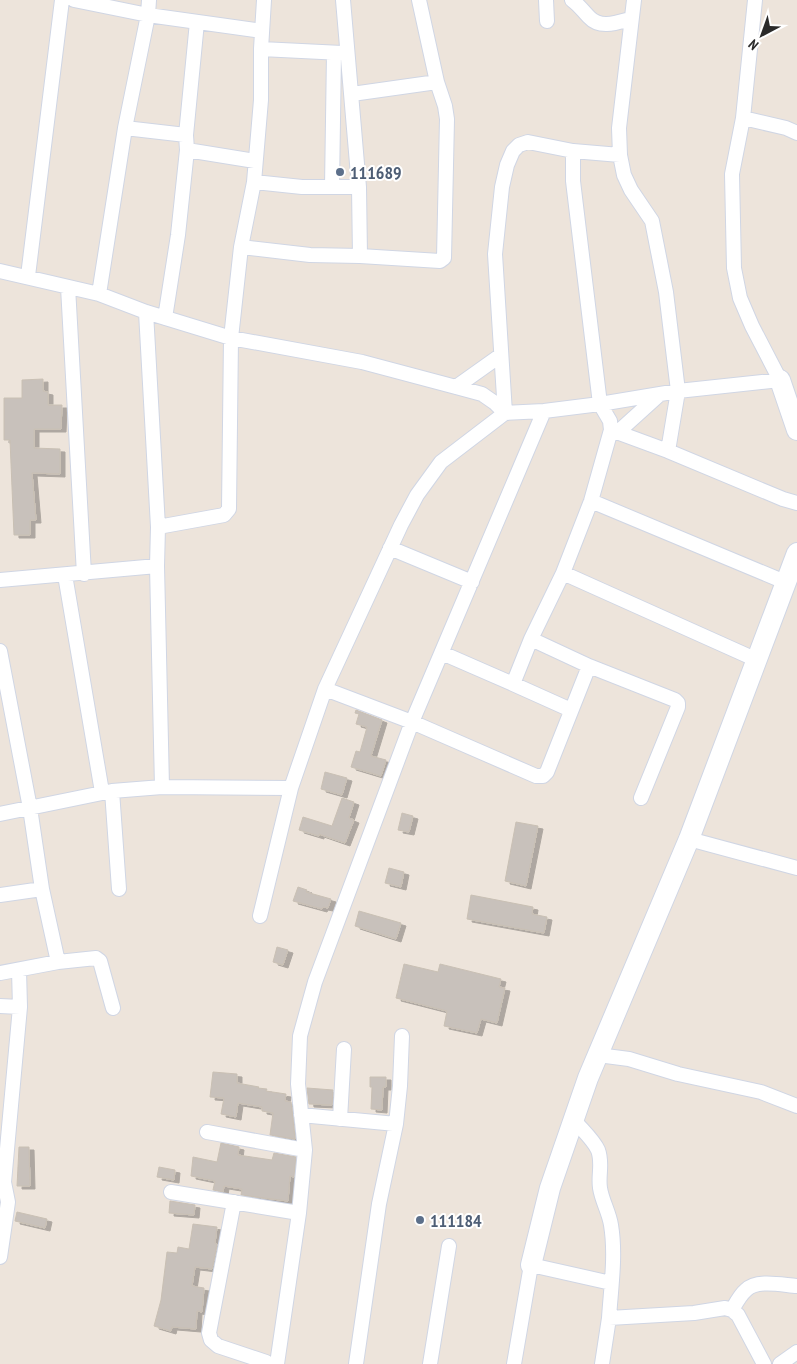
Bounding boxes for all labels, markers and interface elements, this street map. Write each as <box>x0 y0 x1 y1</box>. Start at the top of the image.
north arrow <box>737 10 787 60</box>
text: N <box>745 36 762 54</box>
place label: 111689 <box>350 161 402 184</box>
marker: 111689 <box>334 166 346 178</box>
place label: 111184 <box>430 1209 482 1232</box>
marker: 111184 <box>414 1214 426 1226</box>

